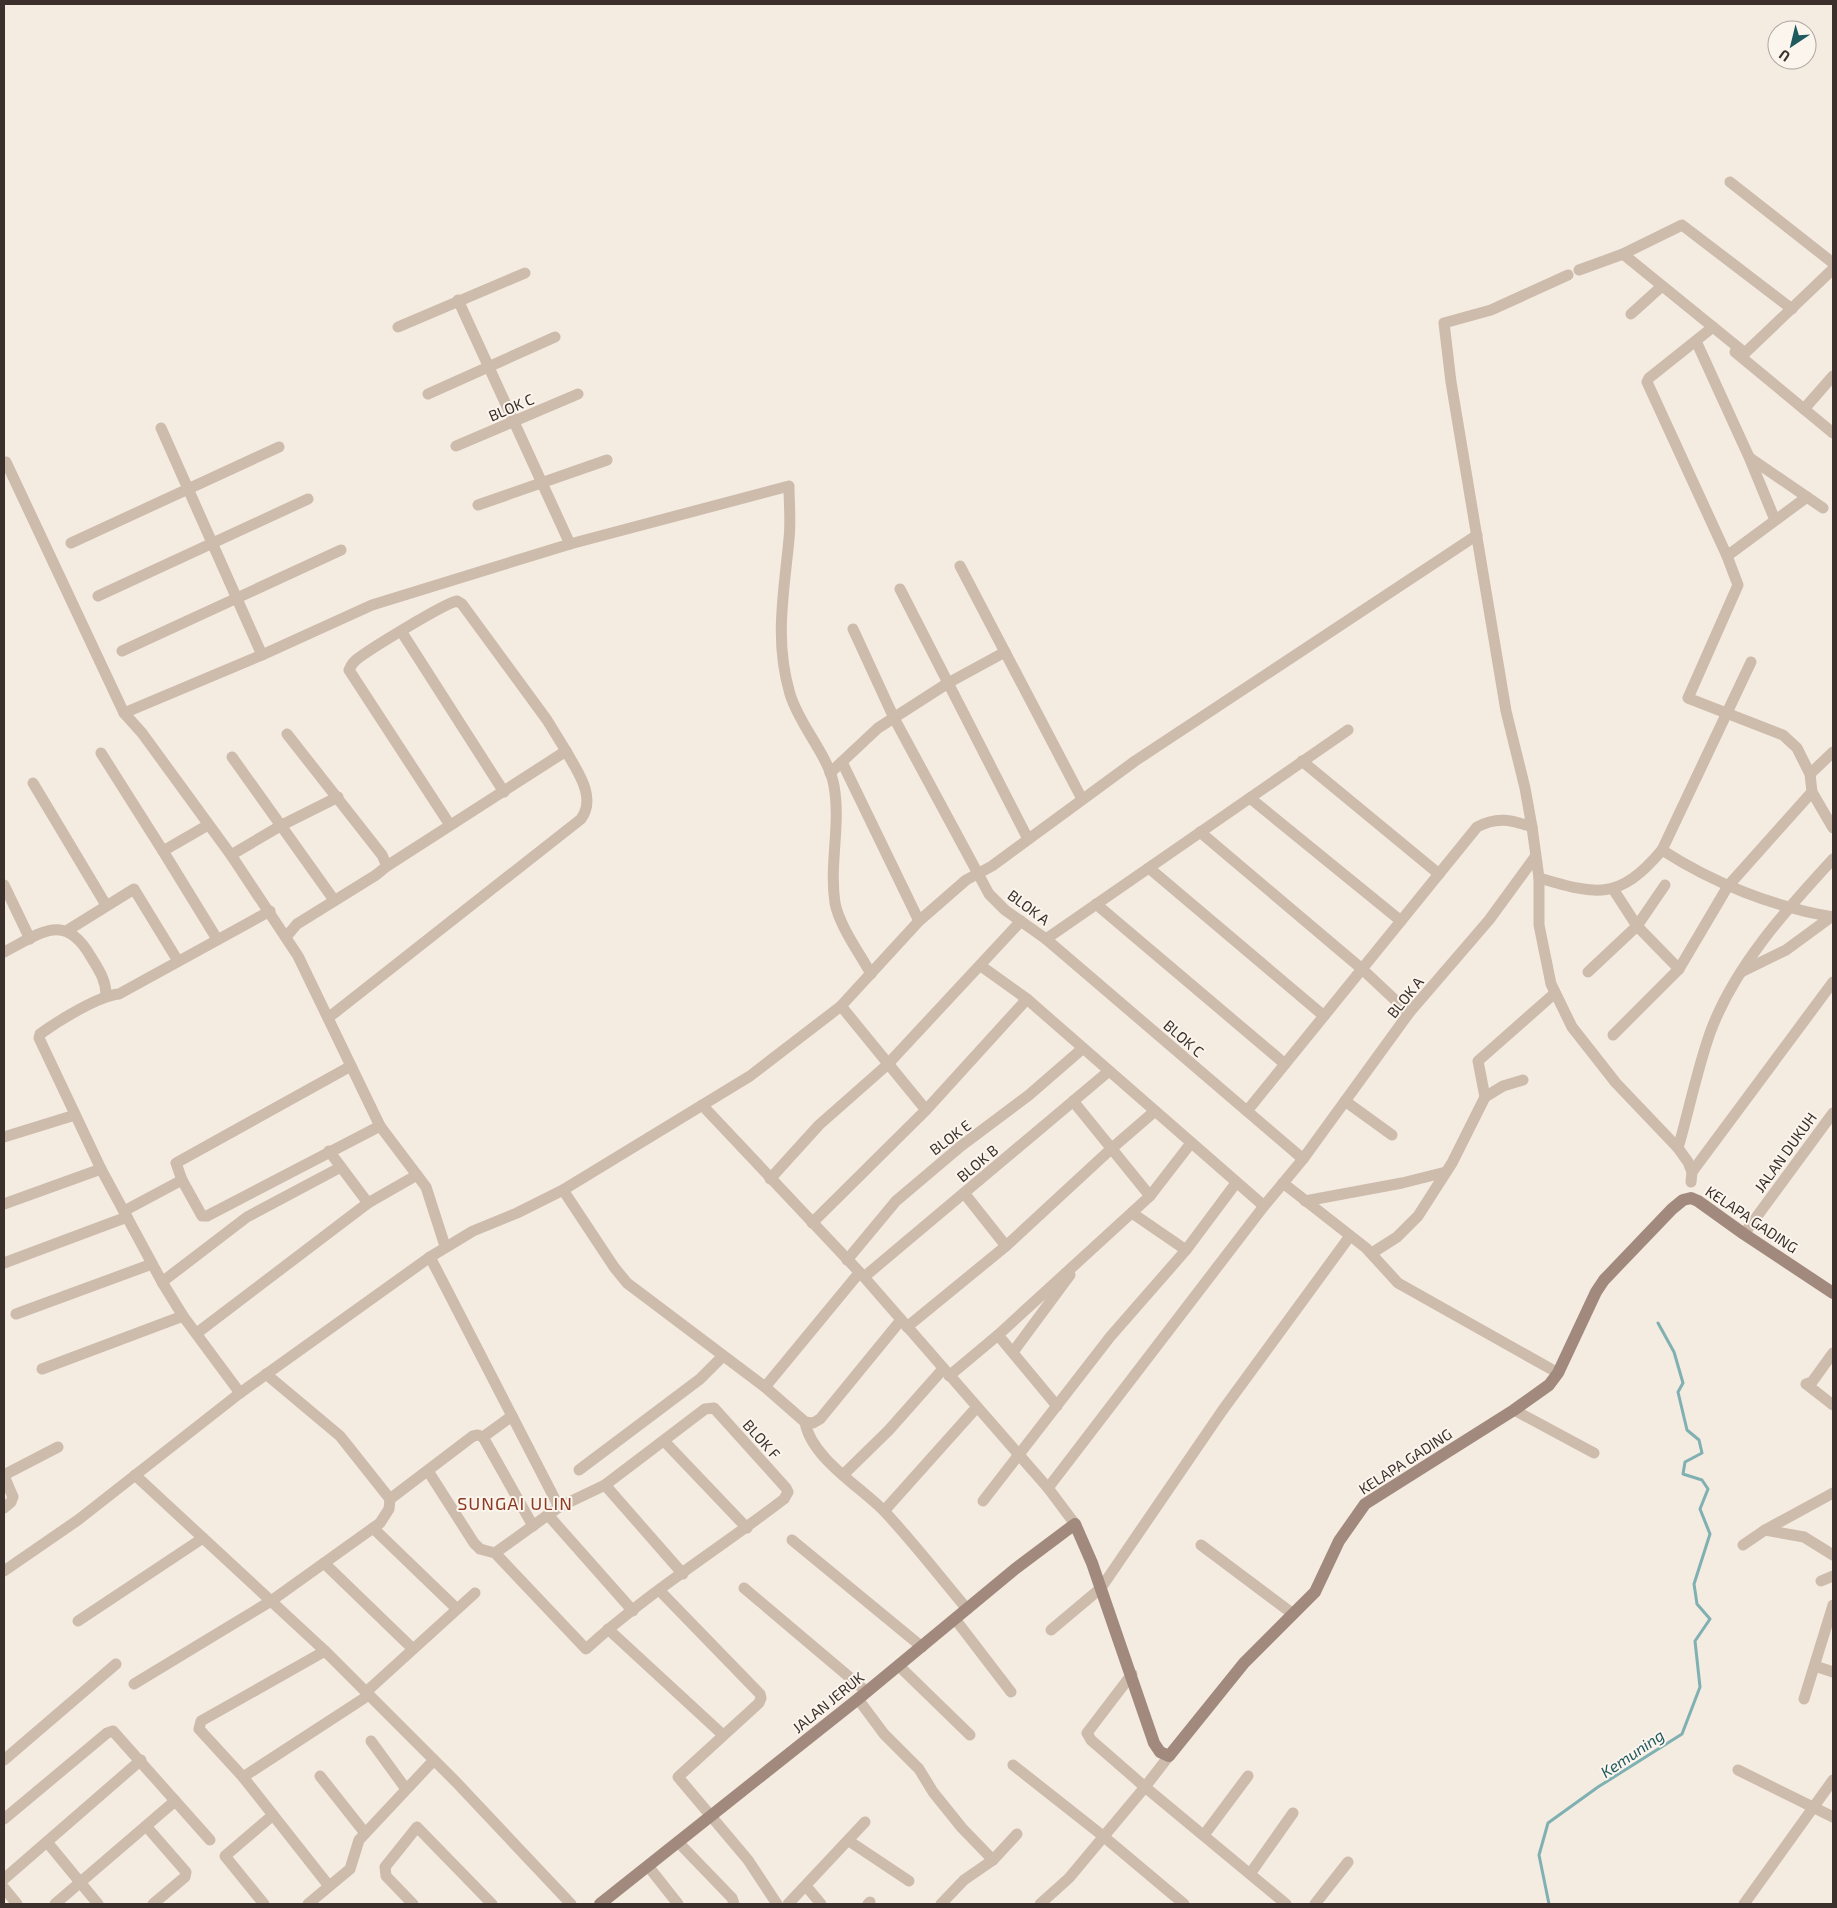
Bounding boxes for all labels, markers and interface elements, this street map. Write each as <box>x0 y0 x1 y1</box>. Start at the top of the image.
north arrow <box>1767 20 1817 70</box>
text: U <box>1775 46 1793 66</box>
street label: BLOK C <box>486 389 537 425</box>
street label: BLOK A <box>1004 885 1054 929</box>
street label: BLOK A <box>1383 972 1427 1021</box>
street label: BLOK C <box>1160 1016 1208 1061</box>
street label: JALAN DUKUH <box>1750 1109 1820 1195</box>
street label: BLOK E <box>926 1116 974 1158</box>
street label: BLOK B <box>953 1141 1001 1185</box>
street label: KELAPA GADING <box>1702 1181 1802 1257</box>
street label: BLOK F <box>740 1416 784 1462</box>
street label: KELAPA GADING <box>1355 1424 1455 1498</box>
district label: SUNGAI ULIN <box>457 1492 573 1514</box>
street label: JALAN JERUK <box>789 1668 867 1736</box>
water label: Kemuning <box>1597 1725 1667 1781</box>

